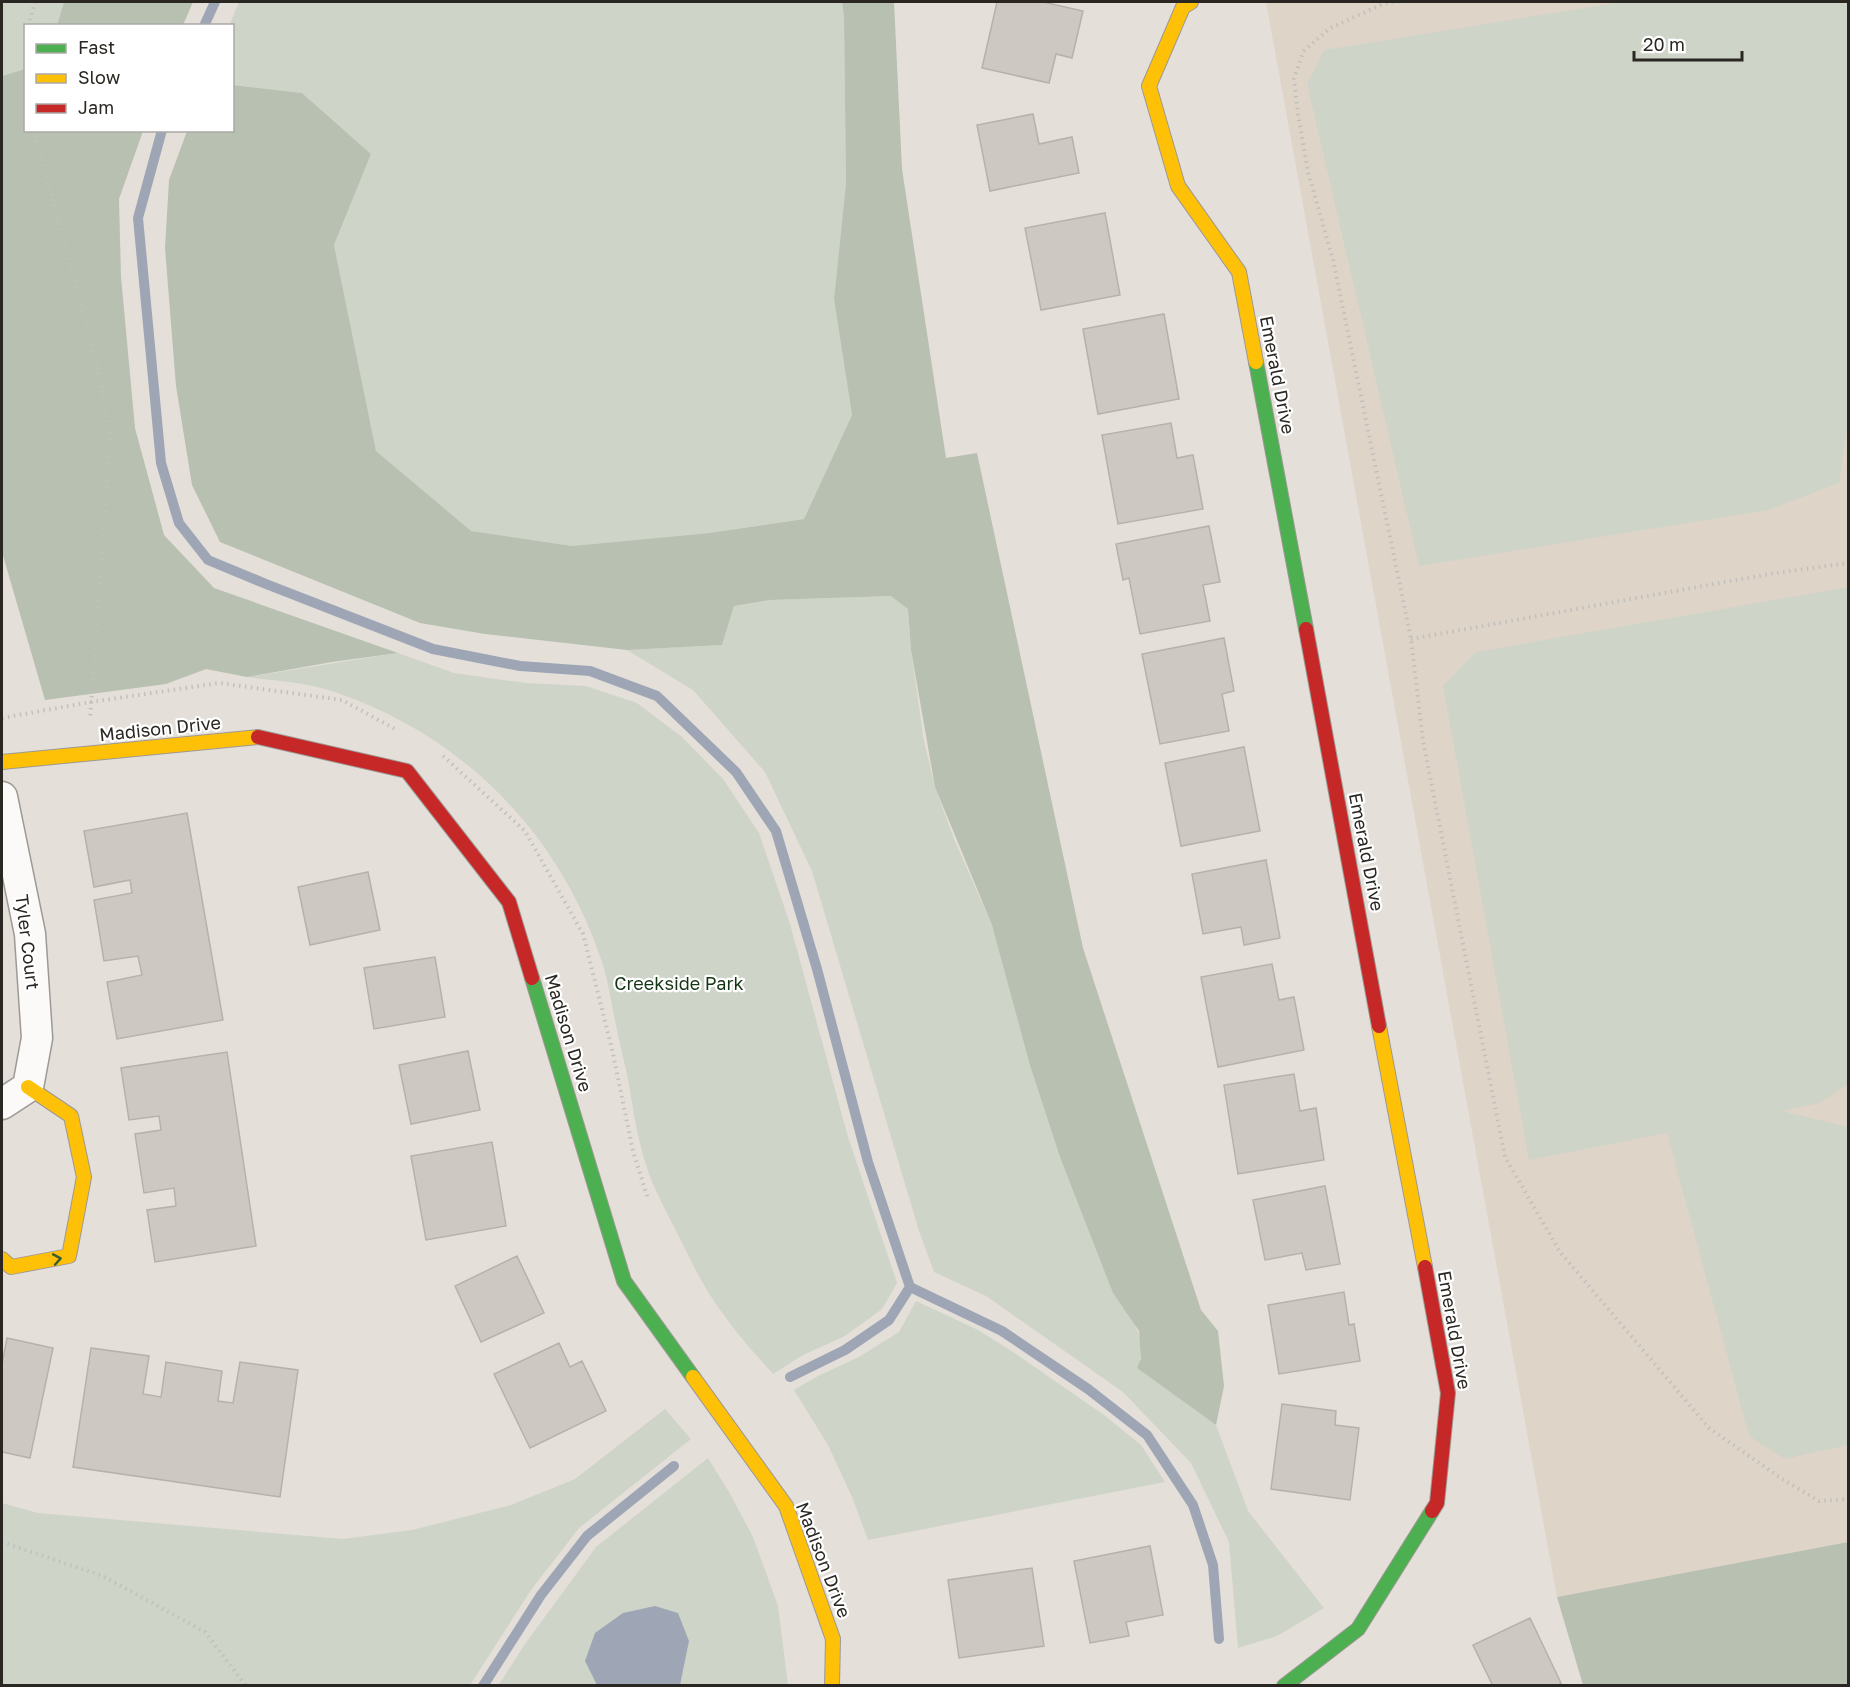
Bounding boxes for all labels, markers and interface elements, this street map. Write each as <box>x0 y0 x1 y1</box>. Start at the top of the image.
legend <box>24 24 234 132</box>
scale bar <box>1634 24 1742 62</box>
text: 20 m <box>1643 33 1685 55</box>
text: Fast <box>78 36 115 58</box>
text: Slow <box>78 66 121 88</box>
text: Jam <box>78 96 114 118</box>
street label: Emerald Drive <box>1256 314 1300 436</box>
street label: Madison Drive <box>98 711 222 745</box>
street label: Emerald Drive <box>1345 791 1389 913</box>
street label: Tyler Court <box>11 893 45 991</box>
street label: Madison Drive <box>541 971 597 1094</box>
park label: Creekside Park <box>614 972 744 994</box>
one-way arrow <box>52 1253 61 1265</box>
street label: Emerald Drive <box>1434 1269 1476 1391</box>
street label: Madison Drive <box>792 1499 856 1621</box>

